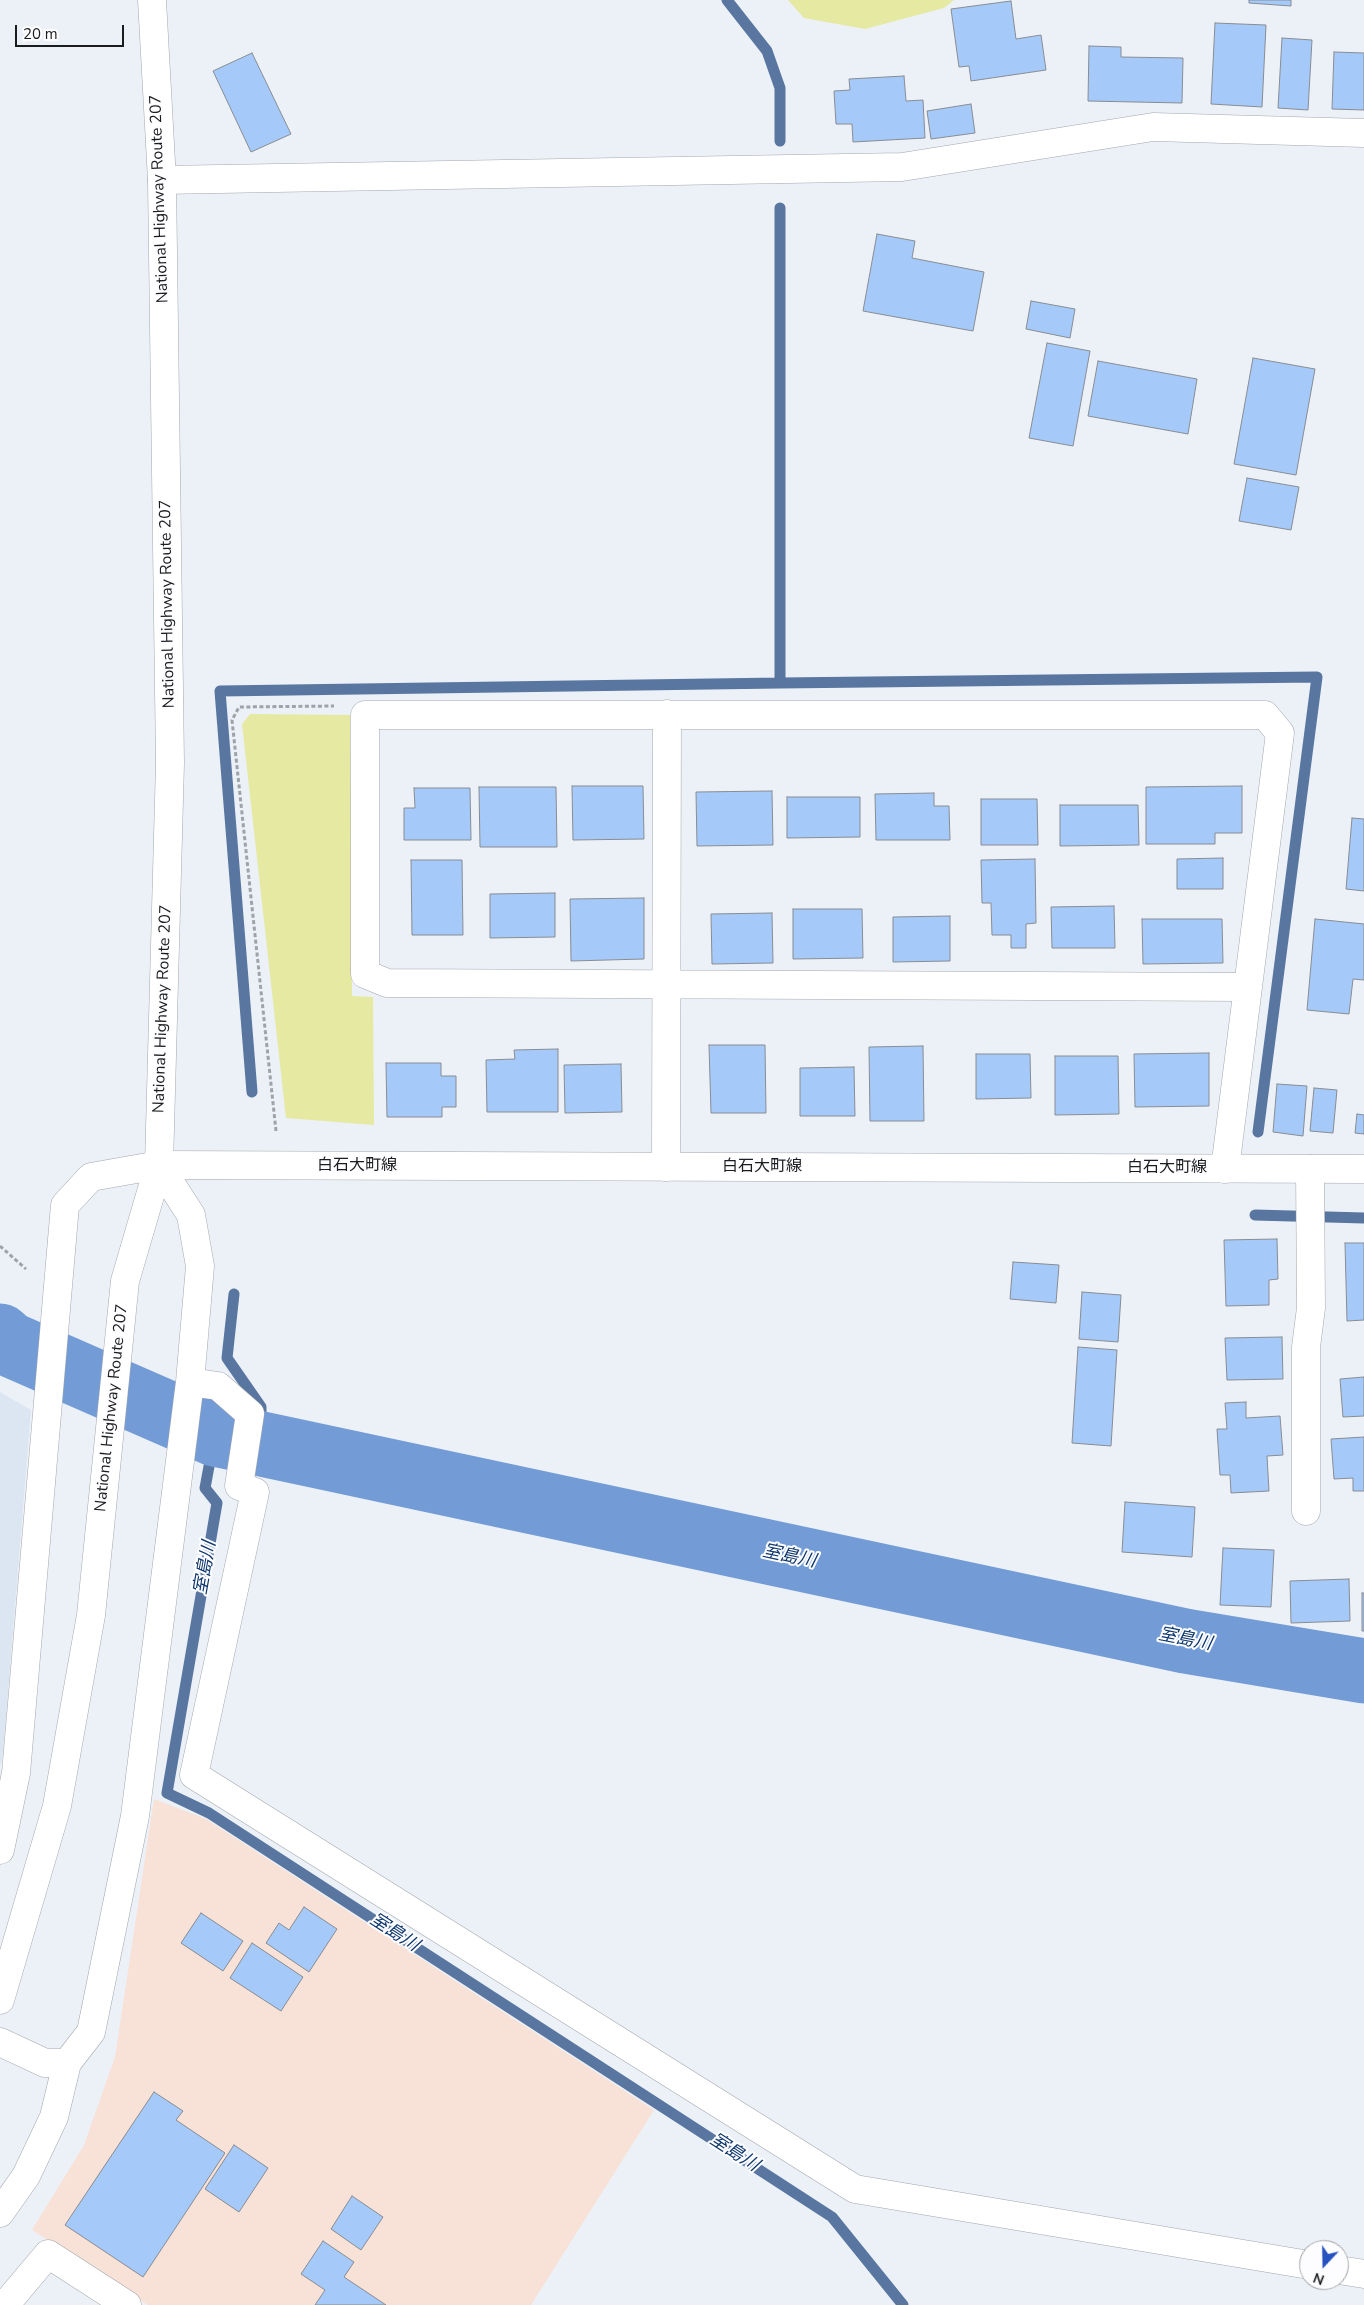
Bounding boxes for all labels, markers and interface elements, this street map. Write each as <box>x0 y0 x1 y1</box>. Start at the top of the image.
scale bar <box>18 15 126 47</box>
text: 20 m <box>23 24 58 44</box>
street label: National Highway Route 207 <box>147 94 173 304</box>
street label: National Highway Route 207 <box>157 500 179 708</box>
street label: National Highway Route 207 <box>150 904 176 1114</box>
street label: 白石大町線 <box>317 1156 397 1176</box>
street label: 白石大町線 <box>722 1157 802 1177</box>
street label: 白石大町線 <box>1127 1158 1207 1178</box>
street label: National Highway Route 207 <box>92 1303 132 1513</box>
water label: 室島川 <box>191 1540 221 1596</box>
water label: 室島川 <box>760 1541 818 1573</box>
water label: 室島川 <box>1156 1624 1214 1656</box>
water label: 室島川 <box>365 1909 423 1957</box>
water label: 室島川 <box>705 2129 763 2177</box>
north arrow <box>1299 2240 1349 2290</box>
text: N <box>1311 2268 1327 2289</box>

